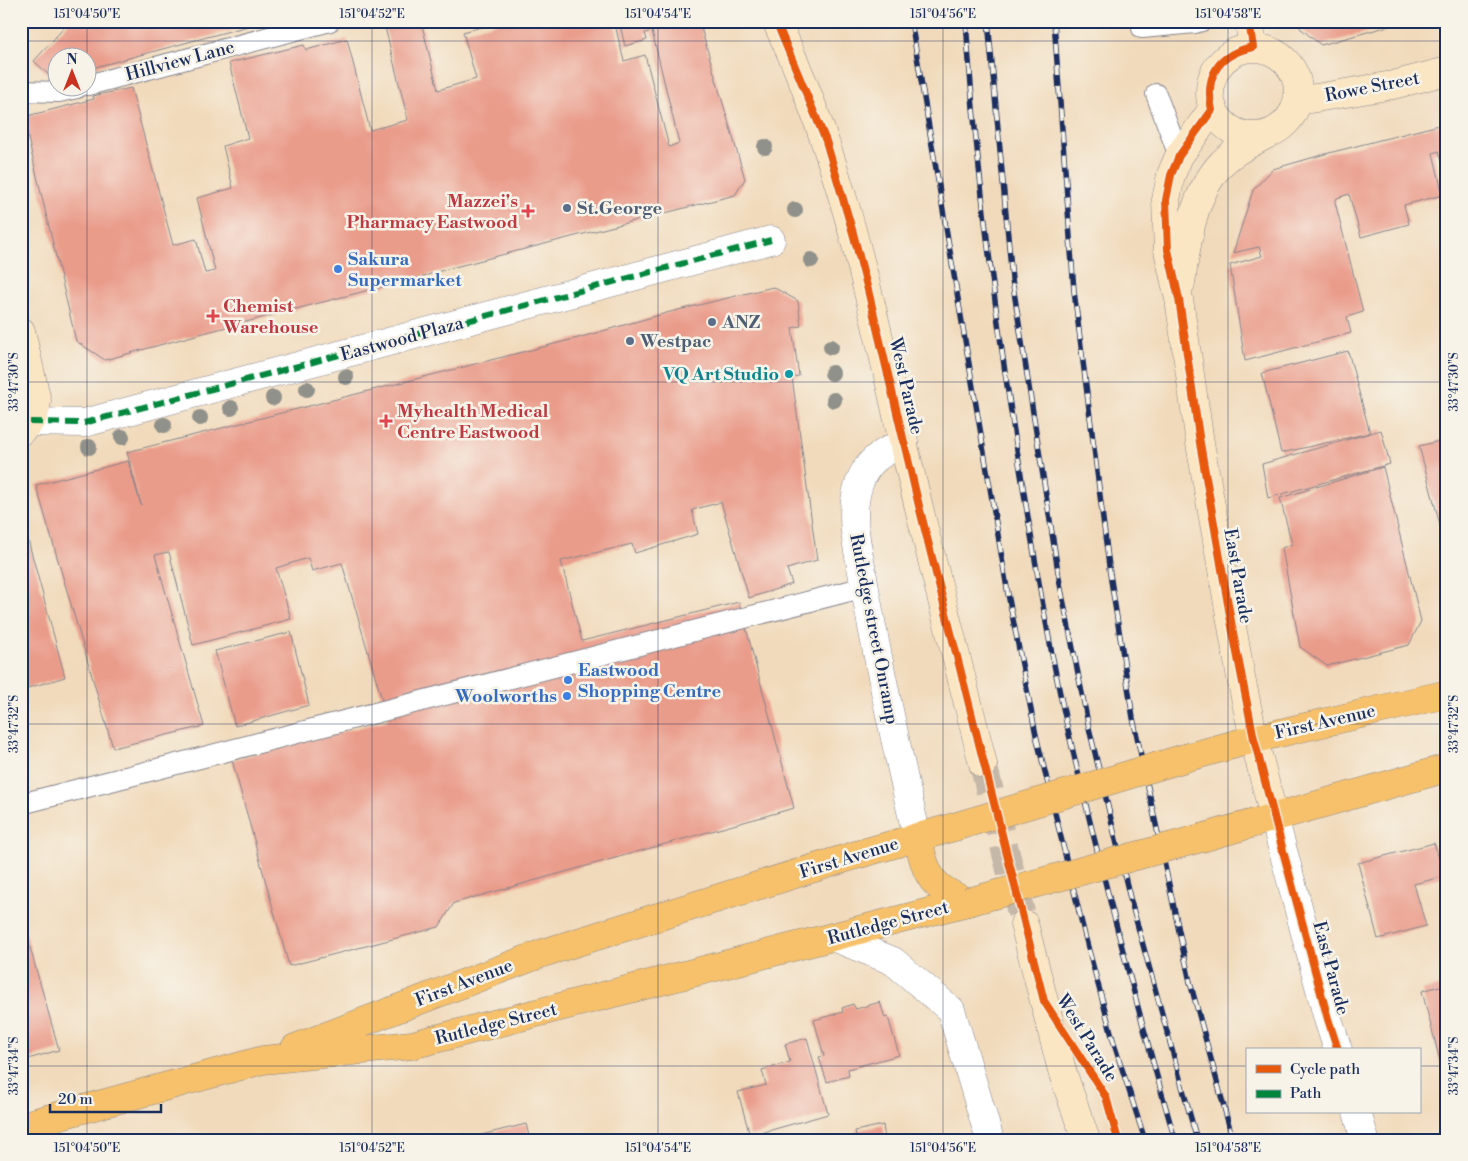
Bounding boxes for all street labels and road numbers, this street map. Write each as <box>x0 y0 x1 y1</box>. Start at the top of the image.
street label: Hillview Lane <box>123 35 237 87</box>
street label: Rowe Street <box>1323 66 1422 107</box>
street label: Eastwood Plaza <box>338 311 467 367</box>
street label: West Parade <box>883 334 928 437</box>
street label: East Parade <box>1218 527 1258 625</box>
street label: Rutledge street Onramp <box>844 532 904 726</box>
street label: First Avenue <box>1272 699 1378 745</box>
street label: First Avenue <box>796 832 902 884</box>
street label: Rutledge Street <box>825 896 952 950</box>
street label: East Parade <box>1307 919 1355 1017</box>
street label: First Avenue <box>412 954 516 1012</box>
street label: West Parade <box>1050 989 1123 1086</box>
street label: Rutledge Street <box>433 998 560 1050</box>

